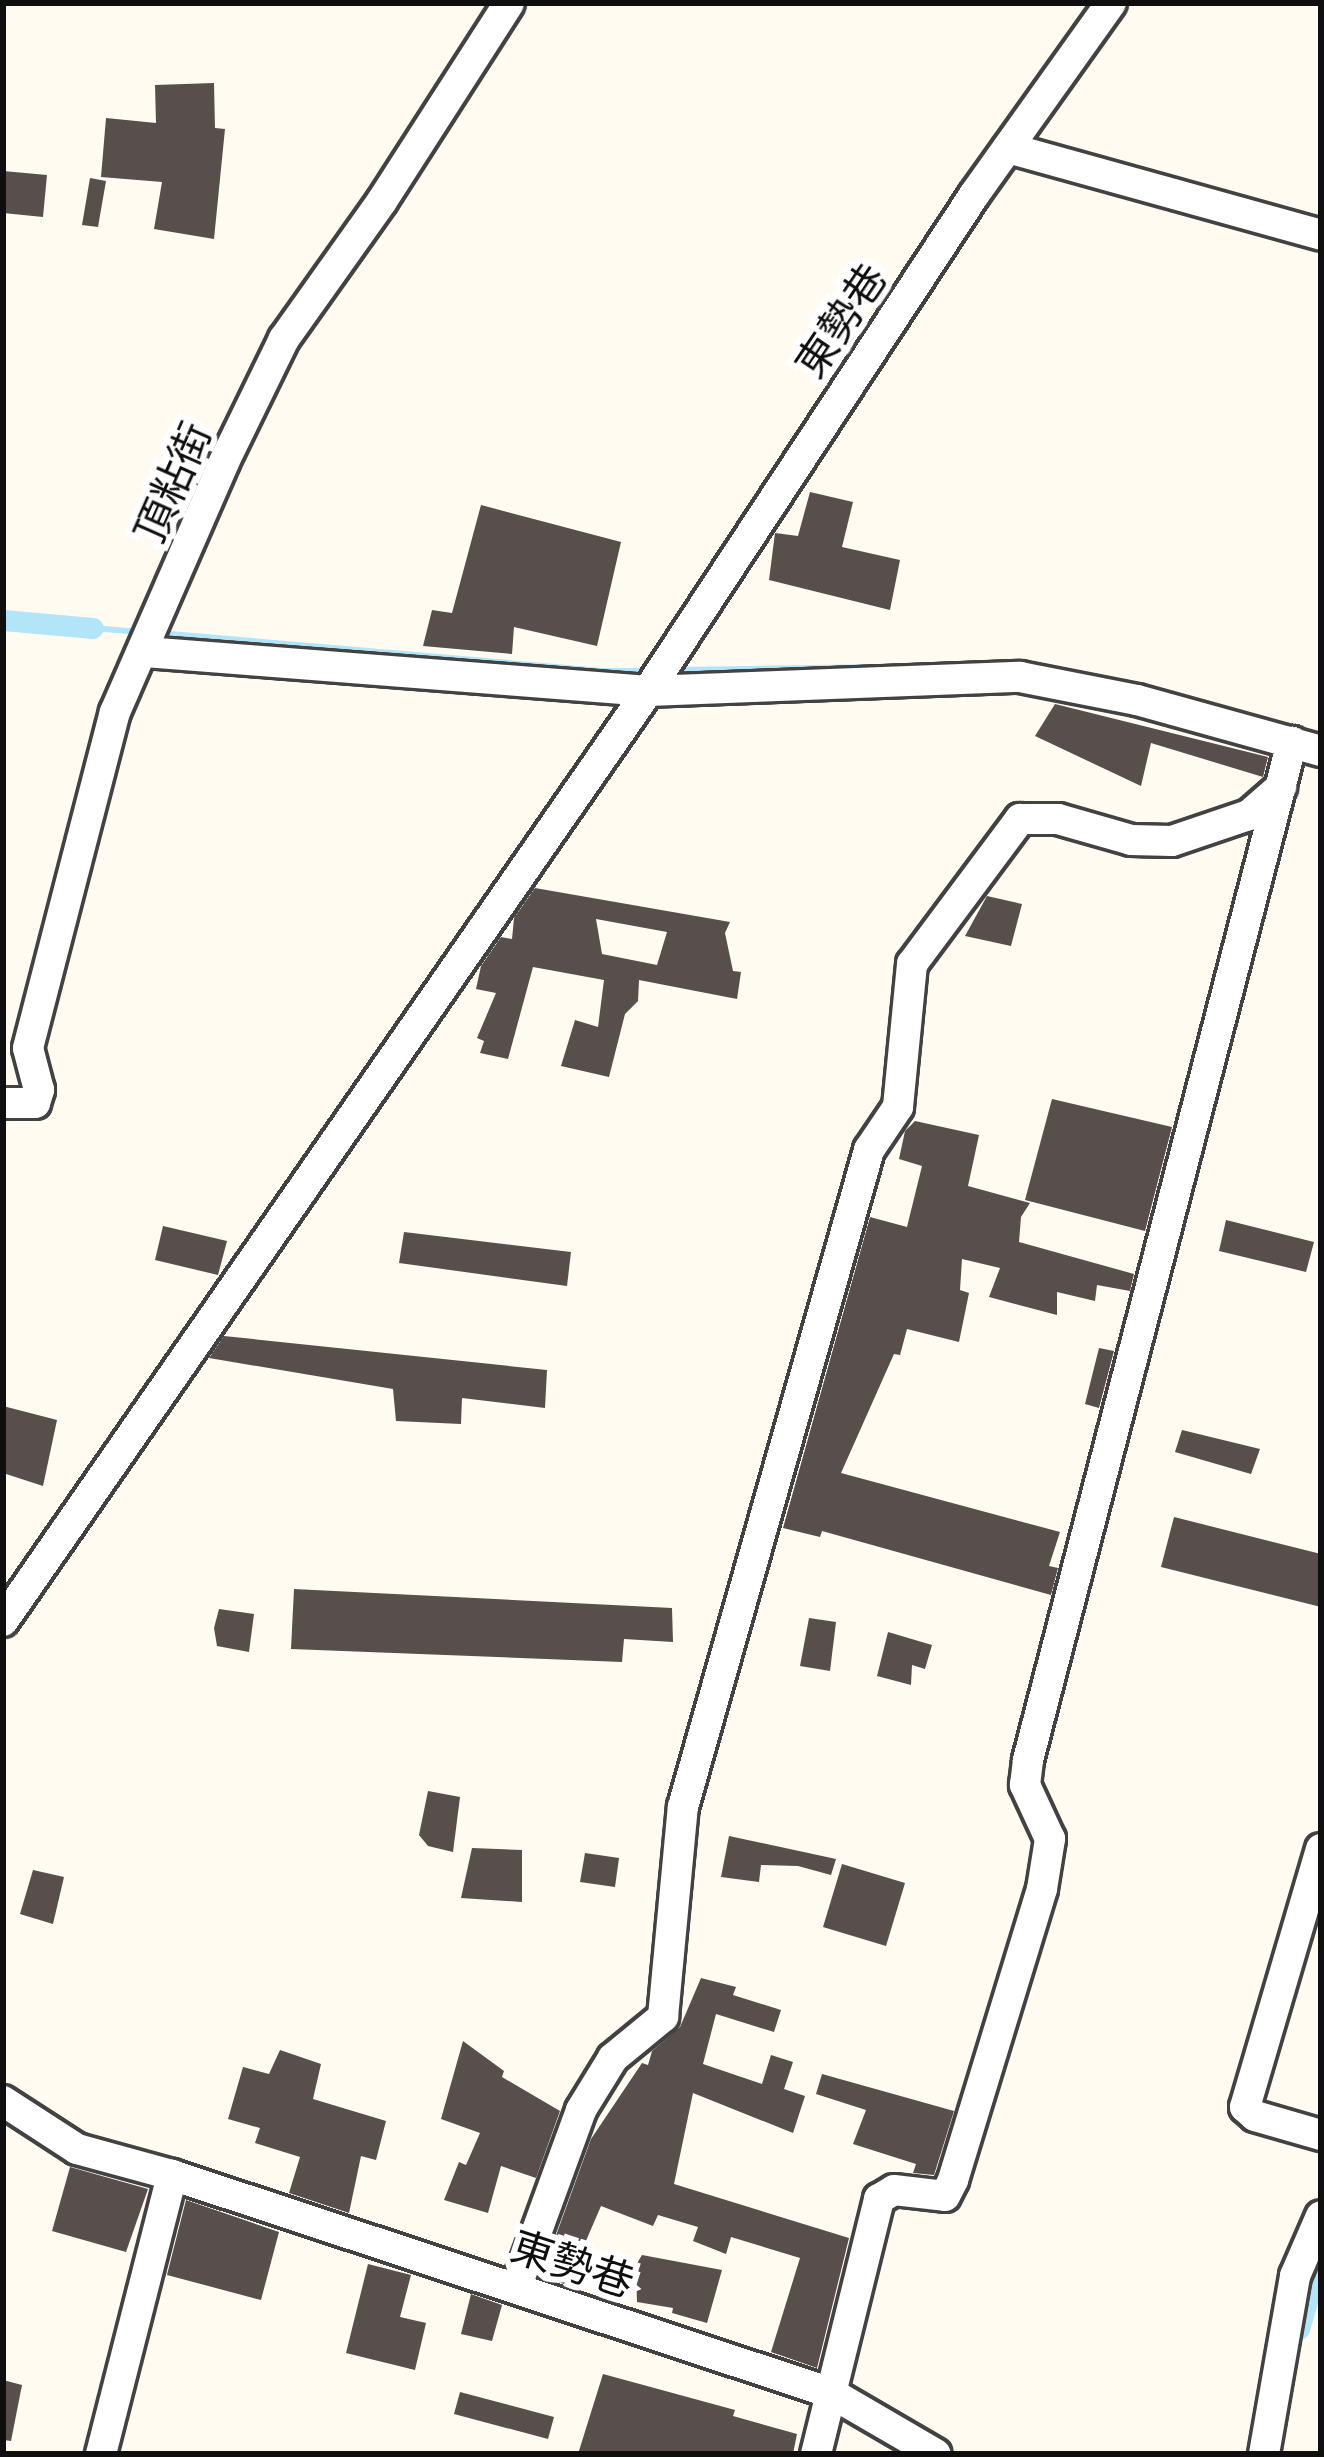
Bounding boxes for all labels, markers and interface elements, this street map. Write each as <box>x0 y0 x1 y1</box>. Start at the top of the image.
street label: 東勢巷 <box>784 254 896 386</box>
street label: 頂粘街 <box>123 414 221 550</box>
street label: 東勢巷 <box>505 2220 641 2306</box>

